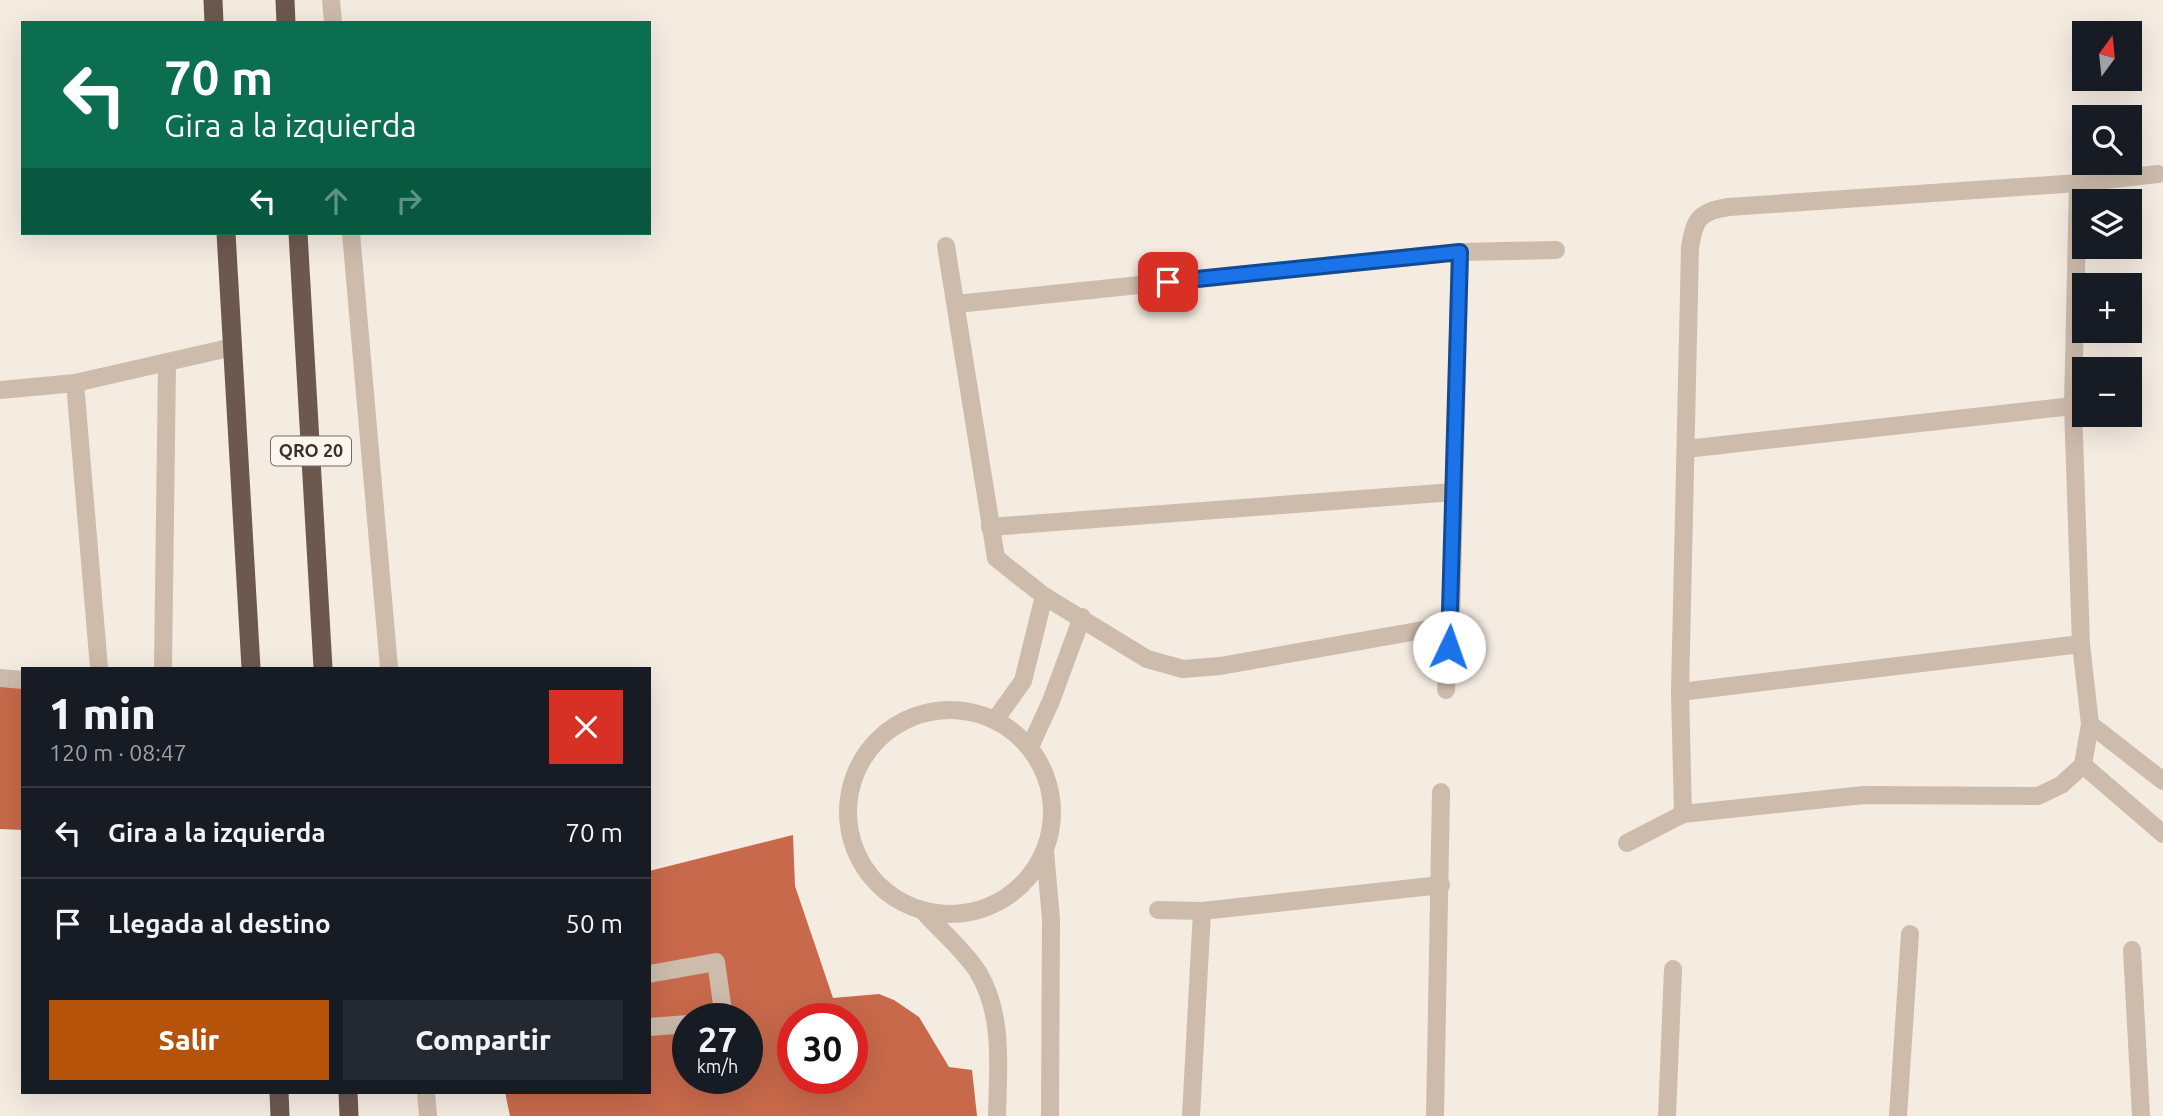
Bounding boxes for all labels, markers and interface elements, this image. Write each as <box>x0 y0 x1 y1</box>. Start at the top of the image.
north arrow <box>2072 21 2142 91</box>
map controls <box>2072 21 2142 427</box>
icon: left <box>49 49 140 140</box>
text: 70 m <box>164 49 273 104</box>
button: search <box>2072 105 2142 175</box>
text: Gira a la izquierda <box>164 107 417 143</box>
icon: left <box>244 182 282 220</box>
icon: ahead <box>317 182 355 220</box>
icon: right <box>390 182 428 220</box>
button: layers <box>2072 189 2142 259</box>
pin <box>1138 252 1198 312</box>
icon: arrive <box>1149 263 1187 301</box>
button: + <box>2072 273 2142 343</box>
button: − <box>2072 357 2142 427</box>
road number: QRO 20 <box>271 436 351 466</box>
position arrow <box>1412 610 1486 684</box>
text: 1 min <box>49 690 156 737</box>
button: close <box>549 690 623 764</box>
text: 120 m · 08:47 <box>49 740 187 765</box>
icon: left <box>49 814 87 852</box>
text: Gira a la izquierda <box>108 818 326 847</box>
text: 70 m <box>565 818 623 847</box>
icon: arrive <box>49 905 87 943</box>
text: Llegada al destino <box>108 909 331 938</box>
text: 50 m <box>565 909 623 938</box>
button: Salir <box>49 1000 329 1080</box>
button: Compartir <box>343 1000 623 1080</box>
speed limit sign: 30 <box>777 1003 868 1094</box>
text: 27 <box>698 1019 737 1059</box>
text: km/h <box>697 1056 738 1076</box>

